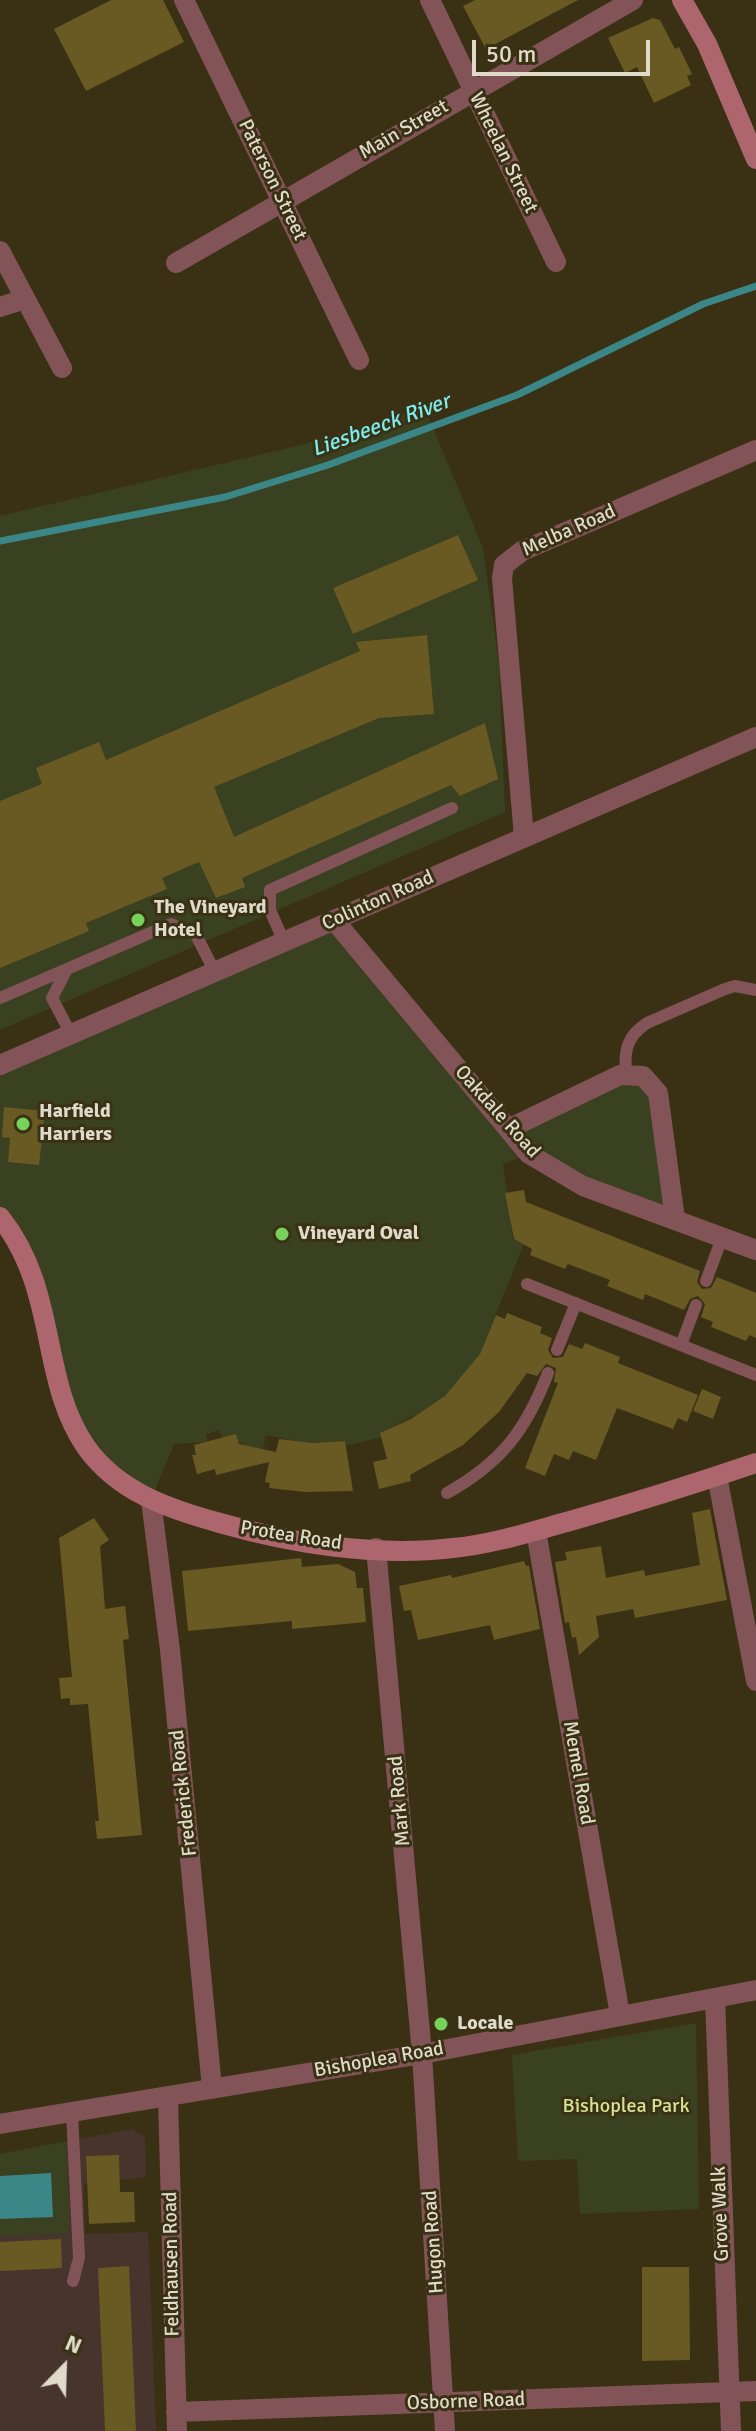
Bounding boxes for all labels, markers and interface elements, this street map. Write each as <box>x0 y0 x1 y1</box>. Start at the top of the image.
scale bar <box>476 24 654 74</box>
text: 50 m <box>486 39 536 69</box>
street label: Wheelan Street <box>463 89 543 217</box>
street label: Main Street <box>355 95 453 165</box>
street label: Paterson Street <box>232 116 312 244</box>
water label: Liesbeeck River <box>308 389 454 463</box>
street label: Melba Road <box>518 500 620 562</box>
street label: Colinton Road <box>318 866 438 936</box>
place label: The Vineyard Hotel <box>154 896 267 943</box>
marker: The Vineyard Hotel <box>129 911 147 929</box>
street label: Oakdale Road <box>449 1061 545 1163</box>
place label: Harfield Harriers <box>39 1100 112 1147</box>
marker: Harfield Harriers <box>14 1115 32 1133</box>
place label: Vineyard Oval <box>298 1222 419 1246</box>
marker: Vineyard Oval <box>273 1225 291 1243</box>
street label: Protea Road <box>239 1516 343 1556</box>
street label: Memel Road <box>557 1719 599 1827</box>
street label: Frederick Road <box>165 1728 203 1858</box>
street label: Mark Road <box>384 1755 416 1847</box>
place label: Locale <box>457 2012 513 2036</box>
marker: Locale <box>432 2015 450 2033</box>
street label: Bishoplea Road <box>312 2037 446 2083</box>
park label: Bishoplea Park <box>563 2095 689 2119</box>
street label: Grove Walk <box>707 2166 735 2262</box>
street label: Hugon Road <box>418 2190 450 2294</box>
street label: Feldhausen Road <box>159 2191 185 2337</box>
north arrow <box>24 2327 104 2407</box>
text: N <box>61 2329 86 2360</box>
street label: Osborne Road <box>406 2388 526 2416</box>

